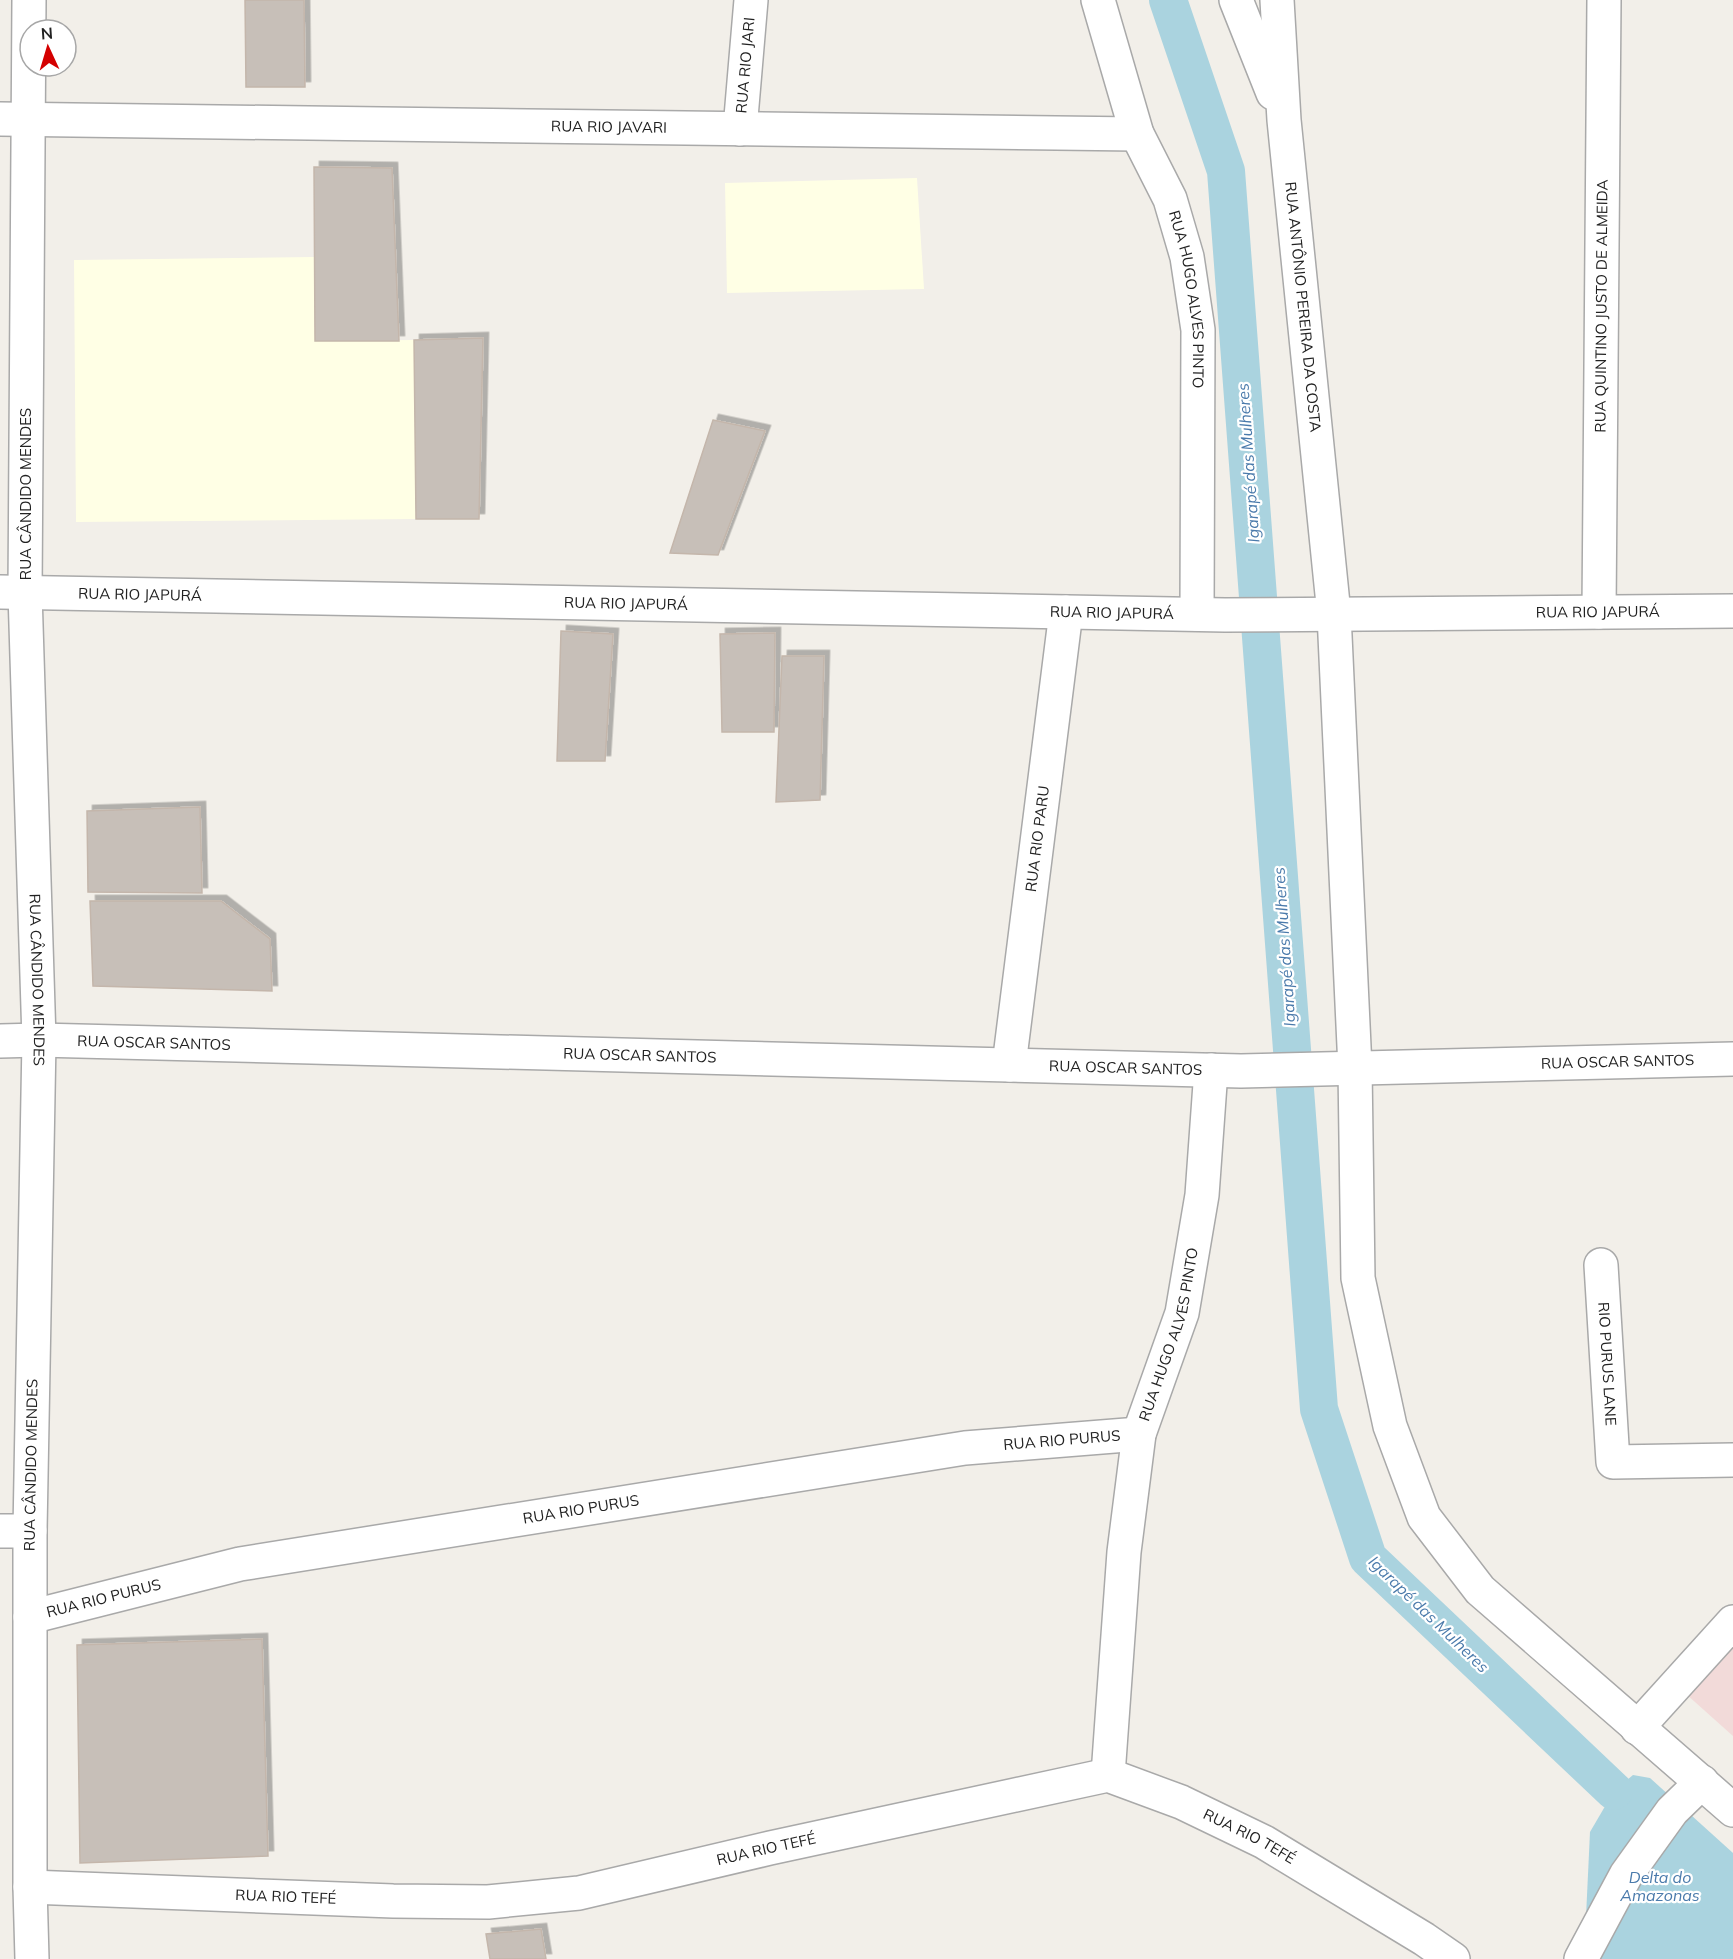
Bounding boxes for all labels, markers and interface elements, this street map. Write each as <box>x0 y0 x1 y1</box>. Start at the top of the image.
street label: RUA RIO JARI <box>731 16 758 114</box>
north arrow <box>18 18 78 78</box>
text: N <box>40 23 54 43</box>
street label: RUA RIO JAVARI <box>551 116 667 137</box>
street label: RUA QUINTINO JUSTO DE ALMEIDA <box>1590 179 1612 433</box>
street label: RUA ANTÔNIO PEREIRA DA COSTA <box>1281 181 1326 433</box>
street label: RUA HUGO ALVES PINTO <box>1165 208 1208 388</box>
water label: Igarapé das Mulheres <box>1232 383 1264 543</box>
street label: RUA CÂNDIDO MENDES <box>16 408 35 580</box>
street label: RUA RIO JAPURÁ <box>78 583 202 605</box>
street label: RUA RIO JAPURÁ <box>564 593 688 614</box>
street label: RUA RIO JAPURÁ <box>1050 602 1174 623</box>
street label: RUA RIO JAPURÁ <box>1536 602 1660 622</box>
street label: RUA RIO PARU <box>1021 784 1053 893</box>
water label: Igarapé das Mulheres <box>1268 867 1300 1027</box>
street label: RUA CÂNDIDO MENDES <box>25 893 49 1066</box>
street label: RUA OSCAR SANTOS <box>77 1031 231 1054</box>
street label: RUA OSCAR SANTOS <box>563 1044 717 1066</box>
street label: RUA OSCAR SANTOS <box>1541 1050 1694 1073</box>
street label: RUA OSCAR SANTOS <box>1049 1056 1203 1079</box>
street label: RUA HUGO ALVES PINTO <box>1134 1246 1202 1423</box>
street label: RIO PURUS LANE <box>1594 1301 1621 1426</box>
street label: RUA CÂNDIDO MENDES <box>19 1379 42 1551</box>
street label: RUA RIO PURUS <box>1003 1426 1121 1454</box>
street label: RUA RIO PURUS <box>522 1490 640 1528</box>
water label: Igarapé das Mulheres <box>1365 1551 1493 1677</box>
street label: RUA RIO PURUS <box>44 1574 163 1621</box>
street label: RUA RIO TEFÉ <box>1200 1804 1299 1868</box>
street label: RUA RIO TEFÉ <box>715 1828 818 1869</box>
water label: Delta do Amazonas <box>1619 1867 1700 1905</box>
street label: RUA RIO TEFÉ <box>235 1885 337 1908</box>

